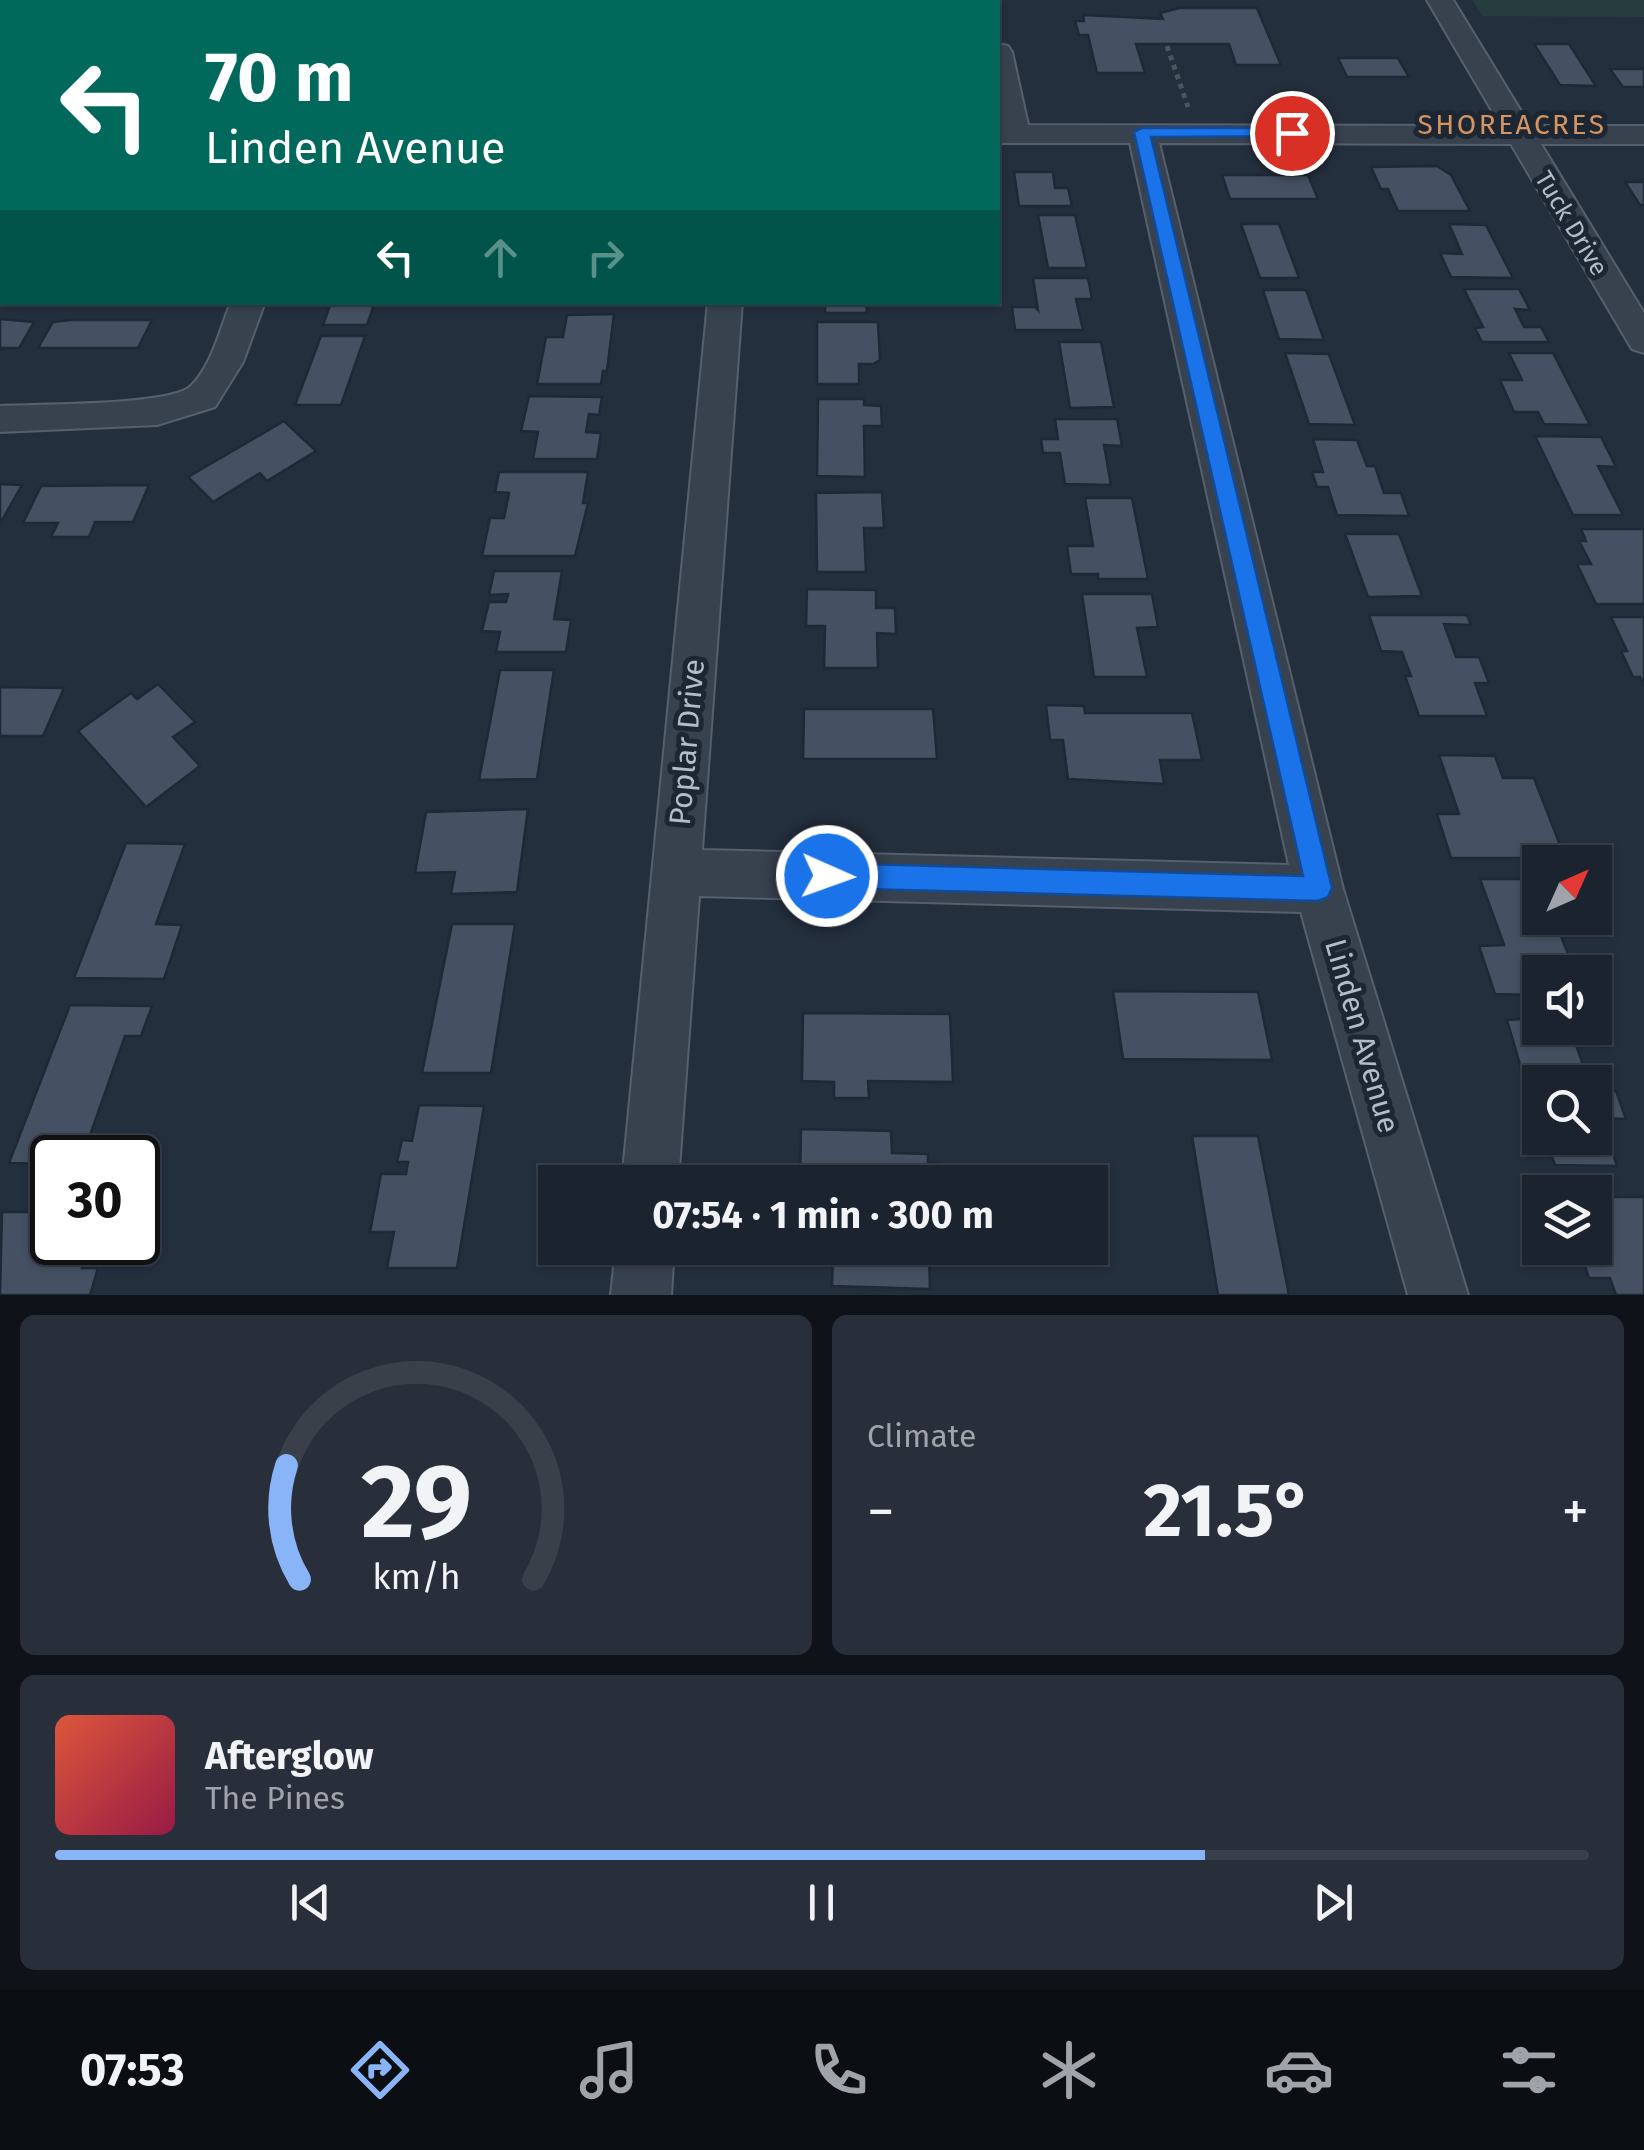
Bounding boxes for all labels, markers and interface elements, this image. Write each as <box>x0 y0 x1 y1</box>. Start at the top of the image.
text: 70 m <box>205 36 354 120</box>
icon: left <box>40 40 170 170</box>
pin <box>1250 91 1335 176</box>
icon: arrive <box>1265 106 1320 161</box>
district label: SHOREACRES <box>1418 108 1606 141</box>
text: Linden Avenue <box>205 121 506 175</box>
street label: Tuck Drive <box>1528 166 1614 281</box>
icon: left <box>368 230 423 285</box>
icon: ahead <box>473 230 528 285</box>
icon: right <box>578 230 633 285</box>
street label: Poplar Drive <box>662 657 712 827</box>
position arrow <box>775 824 879 928</box>
north arrow <box>1522 845 1612 935</box>
map controls <box>1522 845 1612 1265</box>
street label: Linden Avenue <box>1317 935 1407 1137</box>
button: sound <box>1522 955 1612 1045</box>
button: search <box>1522 1065 1612 1155</box>
speed limit sign: 30 <box>30 1135 160 1265</box>
button: layers <box>1522 1175 1612 1265</box>
text: 07:54 · 1 min · 300 m <box>652 1192 994 1238</box>
text: Climate <box>867 1417 976 1455</box>
text: 29 <box>361 1440 471 1565</box>
text: 21.5° <box>1143 1466 1313 1556</box>
text: − <box>867 1479 895 1545</box>
text: + <box>1562 1479 1589 1545</box>
text: km/h <box>372 1556 460 1598</box>
text: Afterglow <box>205 1733 373 1779</box>
text: The Pines <box>205 1779 345 1817</box>
icon: previous <box>283 1875 338 1930</box>
icon: pause <box>794 1875 849 1930</box>
icon: next <box>1306 1875 1361 1930</box>
icon: directions <box>345 2035 415 2105</box>
icon: music <box>574 2035 644 2105</box>
icon: phone <box>804 2035 874 2105</box>
icon: climate <box>1034 2035 1104 2105</box>
icon: car <box>1264 2035 1334 2105</box>
icon: filters <box>1494 2035 1564 2105</box>
text: 07:53 <box>80 2043 185 2097</box>

